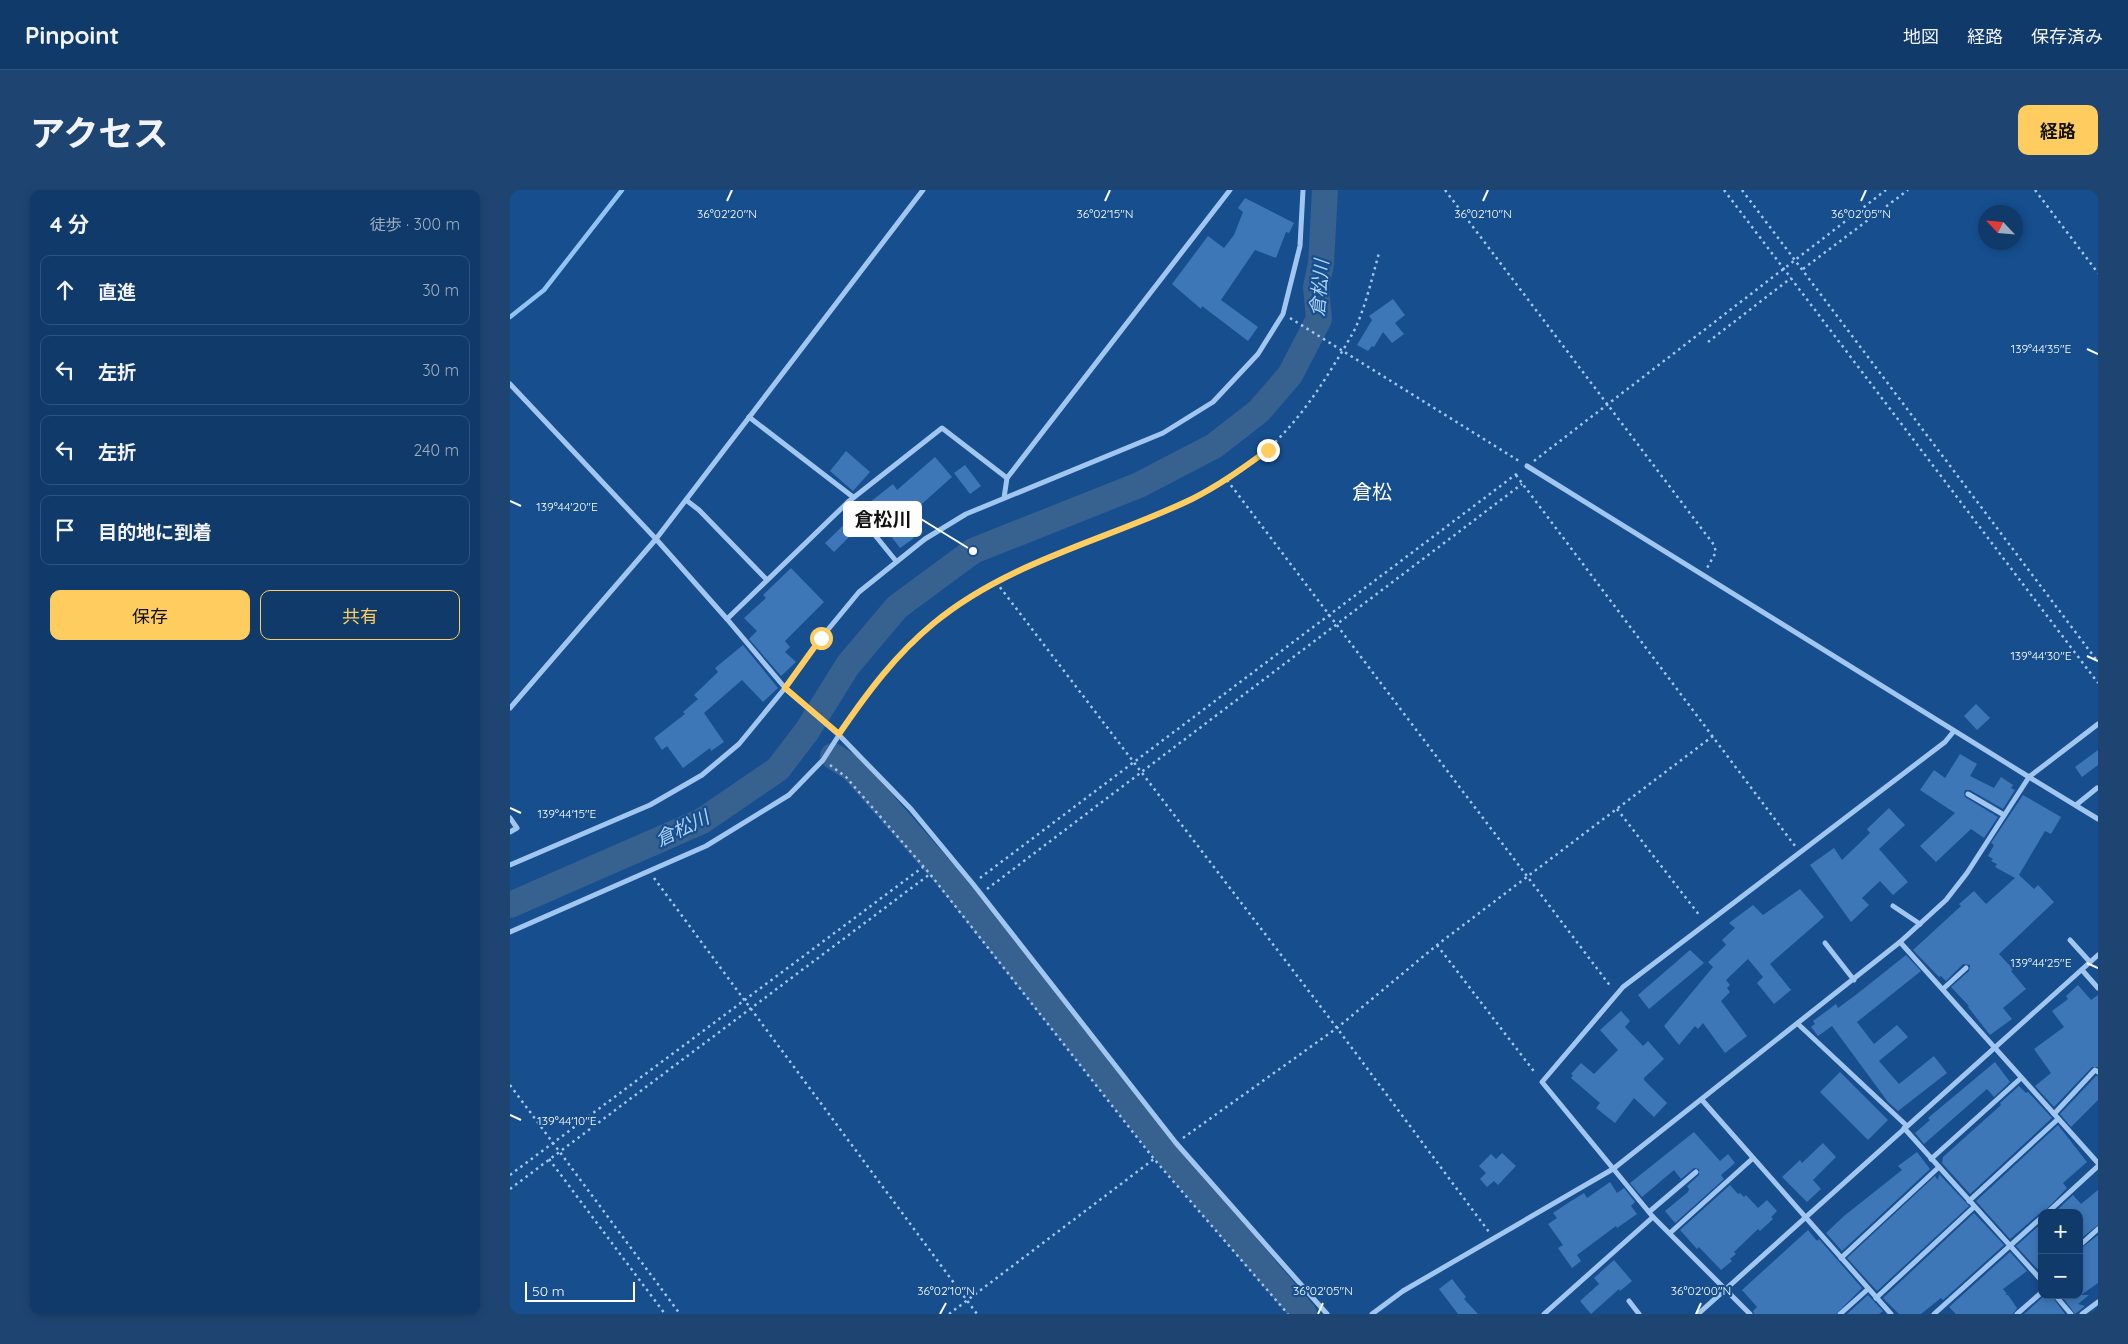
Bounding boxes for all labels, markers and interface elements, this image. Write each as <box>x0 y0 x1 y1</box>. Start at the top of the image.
text: Pinpoint <box>25 20 119 50</box>
text: 地図 <box>1903 25 1939 48</box>
text: 経路 <box>1967 25 2003 48</box>
text: 保存済み <box>2031 25 2103 48</box>
button: 経路 <box>2018 105 2098 155</box>
text: アクセス <box>30 111 168 155</box>
north arrow <box>1978 205 2023 250</box>
text: 36°02'20"N <box>697 206 757 221</box>
text: 36°02'15"N <box>1076 206 1134 221</box>
text: 36°02'10"N <box>1454 206 1512 221</box>
text: 36°02'05"N <box>1831 206 1891 221</box>
text: 4 分 <box>50 211 89 237</box>
text: 徒歩 · 300 m <box>370 214 460 234</box>
water label: 倉松川 <box>1305 257 1334 317</box>
icon: ahead <box>51 276 79 304</box>
text: 直進 <box>98 280 136 304</box>
text: 30 m <box>422 280 459 300</box>
text: 139°44'35"E <box>2011 341 2071 356</box>
icon: left <box>51 356 79 384</box>
text: 左折 <box>98 360 136 384</box>
text: 30 m <box>422 360 459 380</box>
icon: left <box>51 436 79 464</box>
route end <box>1257 439 1280 462</box>
text: 左折 <box>98 440 136 464</box>
text: 240 m <box>413 440 459 460</box>
district label: 倉松 <box>1352 479 1392 504</box>
text: 139°44'20"E <box>536 499 598 514</box>
callout: 倉松川 <box>844 502 921 536</box>
text: 倉松川 <box>854 507 912 531</box>
icon: arrive <box>51 516 79 544</box>
text: 目的地に到着 <box>98 520 212 544</box>
button: 保存 <box>50 590 250 640</box>
button: 共有 <box>260 590 460 640</box>
route start <box>810 627 833 650</box>
text: 139°44'30"E <box>2010 648 2072 663</box>
water label: 倉松川 <box>651 804 715 851</box>
text: 139°44'15"E <box>538 806 597 821</box>
text: 139°44'25"E <box>2011 955 2072 970</box>
text: 139°44'10"E <box>537 1113 597 1128</box>
map controls <box>2038 1209 2083 1299</box>
button: + <box>2038 1209 2083 1254</box>
button: − <box>2038 1254 2083 1299</box>
scale bar <box>525 1279 635 1302</box>
text: 50 m <box>532 1282 565 1300</box>
text: 36°02'10"N <box>917 1283 975 1298</box>
text: 36°02'05"N <box>1293 1283 1353 1298</box>
text: 36°02'00"N <box>1671 1283 1731 1298</box>

